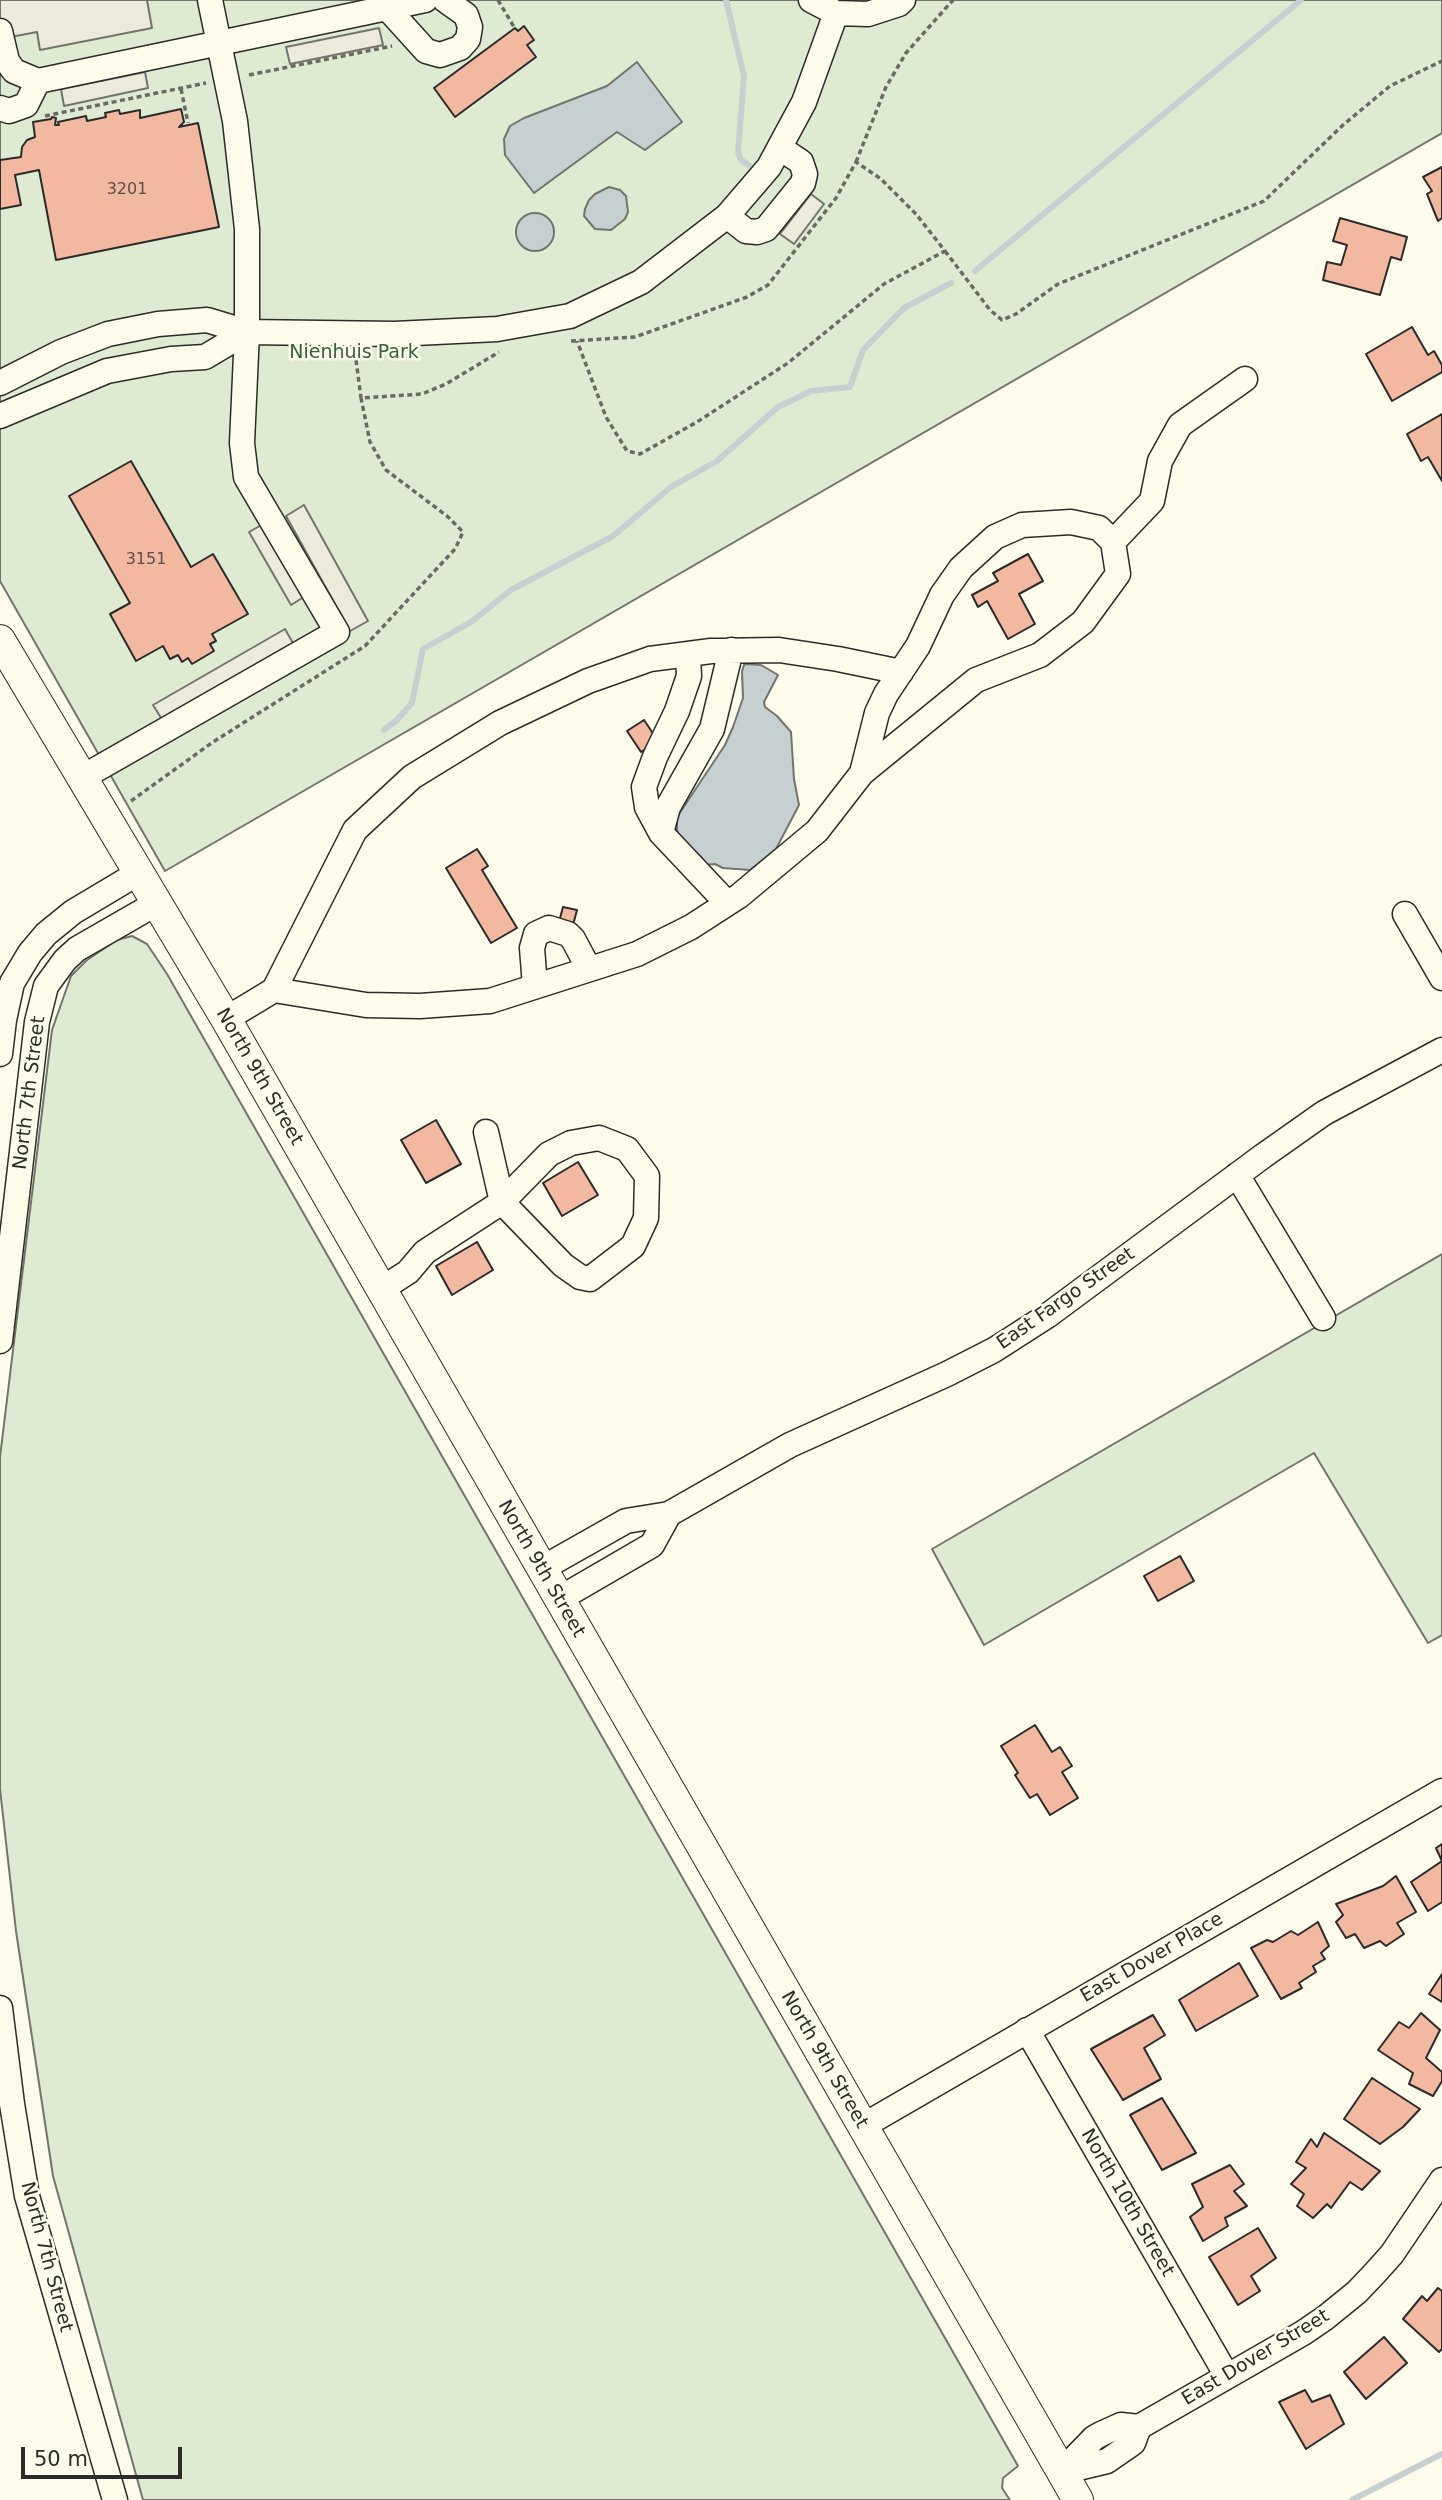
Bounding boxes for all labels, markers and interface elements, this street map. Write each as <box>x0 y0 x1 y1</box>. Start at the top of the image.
house number: 3201 <box>107 180 147 200</box>
park label: Nienhuis Park <box>289 342 419 364</box>
house number: 3151 <box>126 550 166 570</box>
street label: North 9th Street <box>210 1004 308 1150</box>
street label: North 7th Street <box>9 1015 51 1171</box>
street label: East Fargo Street <box>993 1243 1139 1355</box>
street label: North 9th Street <box>492 1496 590 1642</box>
street label: East Dover Place <box>1077 1908 1227 2008</box>
street label: North 9th Street <box>775 1987 873 2133</box>
street label: North 10th Street <box>1075 2125 1179 2281</box>
street label: North 7th Street <box>15 2179 77 2335</box>
street label: East Dover Street <box>1178 2305 1334 2411</box>
scale bar <box>24 2434 186 2478</box>
text: 50 m <box>34 2447 88 2471</box>

